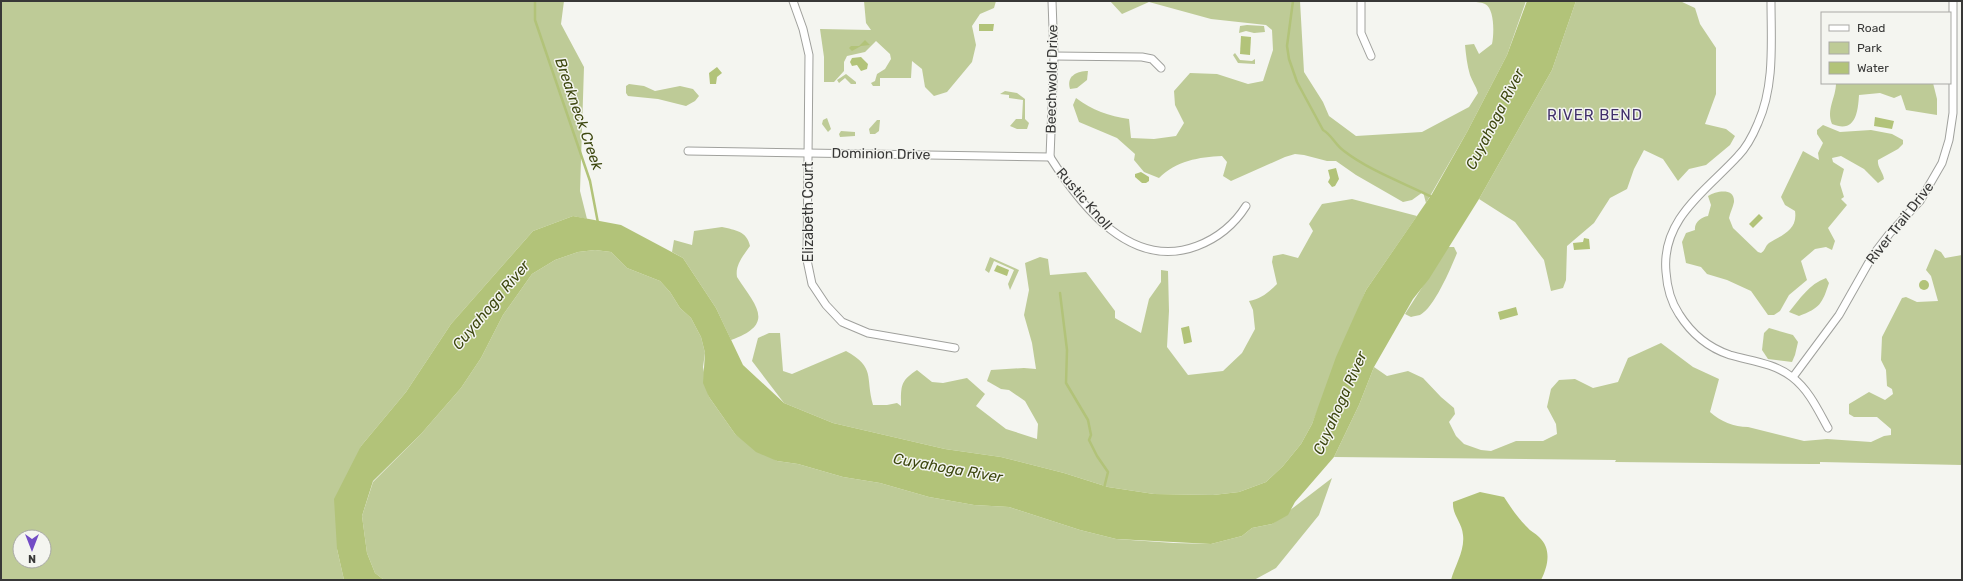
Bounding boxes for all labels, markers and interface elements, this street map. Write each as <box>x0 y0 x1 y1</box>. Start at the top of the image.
legend <box>1821 12 1951 84</box>
text: Road <box>1857 21 1885 35</box>
street label: Beechwold Drive <box>1043 24 1061 134</box>
text: Park <box>1857 41 1883 55</box>
water label: Breakneck Creek <box>551 55 607 173</box>
text: Water <box>1857 61 1889 75</box>
water label: Cuyahoga River <box>1462 64 1529 172</box>
district label: RIVER BEND <box>1547 106 1643 124</box>
street label: Dominion Drive <box>831 145 931 163</box>
street label: Elizabeth Court <box>800 161 817 262</box>
street label: Rustic Knoll <box>1052 165 1116 233</box>
street label: River Trail Drive <box>1863 178 1938 268</box>
water label: Cuyahoga River <box>448 256 534 353</box>
water label: Cuyahoga River <box>1309 348 1371 457</box>
water label: Cuyahoga River <box>892 450 1005 487</box>
north arrow <box>12 529 52 569</box>
text: N <box>28 552 36 565</box>

